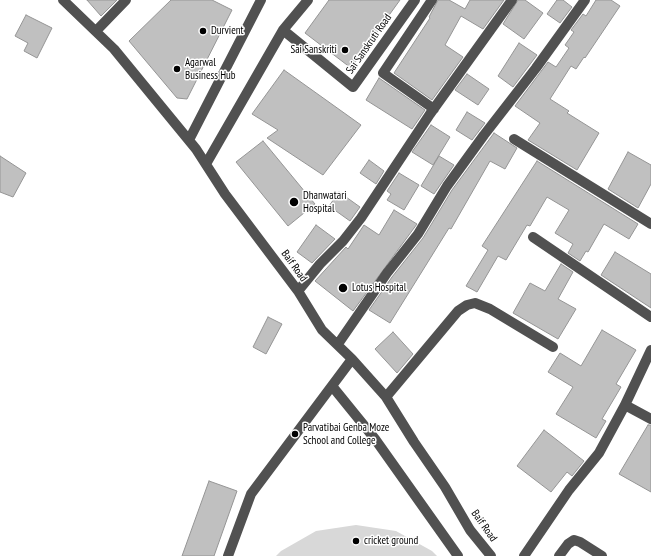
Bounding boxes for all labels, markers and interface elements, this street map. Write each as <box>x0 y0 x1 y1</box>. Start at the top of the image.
street label: Sai Sanskruti Road <box>344 12 394 76</box>
place label: Durvient <box>211 24 244 38</box>
marker: Durvient <box>198 26 208 36</box>
place label: Sai Sanskriti <box>290 43 337 57</box>
marker: Sai Sanskriti <box>340 45 350 55</box>
place label: Agarwal Business Hub <box>185 56 236 82</box>
marker: Agarwal Business Hub <box>172 64 182 74</box>
place label: Dhanwatari Hospital <box>303 189 347 215</box>
marker: Dhanwatari Hospital <box>288 196 300 208</box>
street label: Baif Road <box>278 248 310 284</box>
place label: Lotus Hospital <box>352 281 406 295</box>
marker: Lotus Hospital <box>337 282 349 294</box>
place label: Parvatibai Genba Moze School and College <box>303 421 389 447</box>
marker: Parvatibai Genba Moze School and College <box>290 429 300 439</box>
street label: Baif Road <box>468 508 500 544</box>
place label: cricket ground <box>364 534 418 548</box>
marker: cricket ground <box>351 536 361 546</box>

